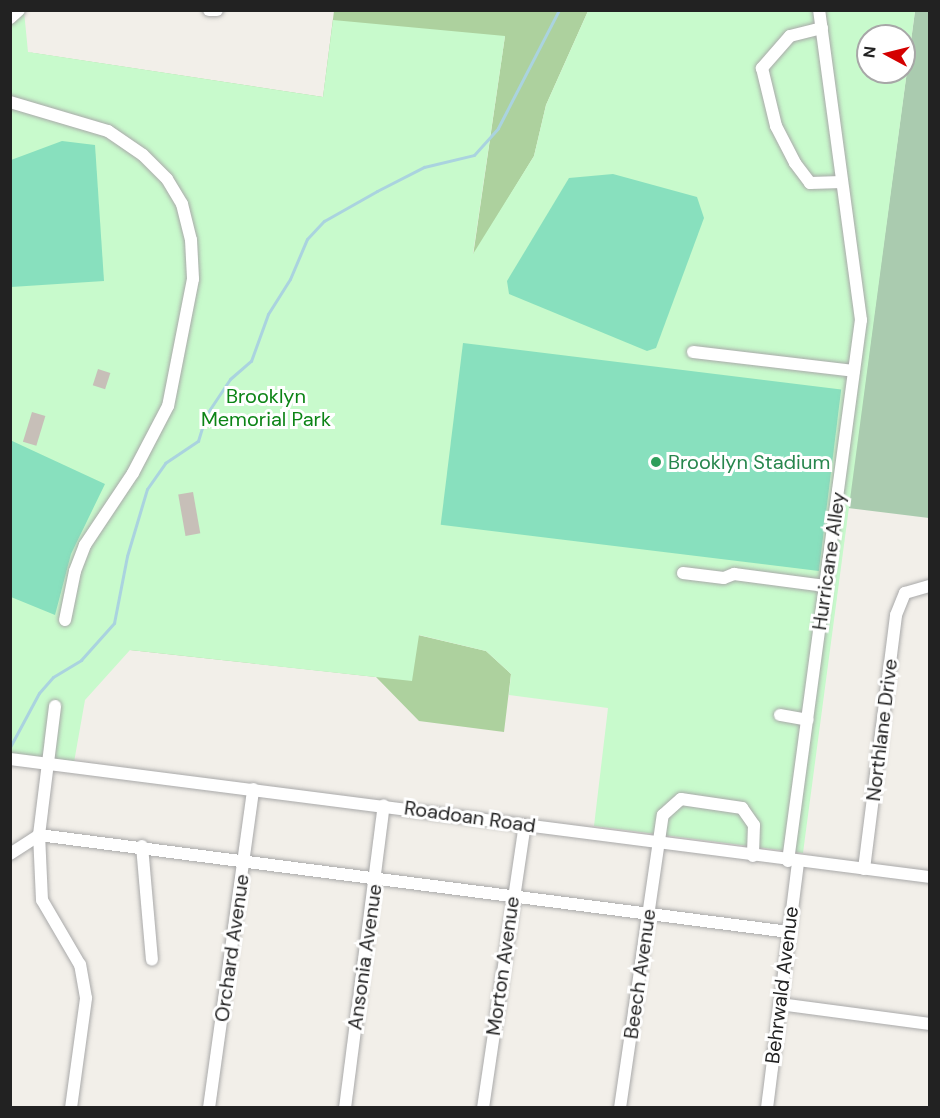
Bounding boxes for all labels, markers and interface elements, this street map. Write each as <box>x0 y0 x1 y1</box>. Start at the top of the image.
north arrow <box>856 24 916 84</box>
text: N <box>858 45 881 59</box>
park label: Brooklyn Memorial Park <box>201 384 331 431</box>
place label: Brooklyn Stadium <box>668 450 830 474</box>
marker: Brooklyn Stadium <box>649 455 663 469</box>
street label: Hurricane Alley <box>807 490 851 632</box>
street label: Northlane Drive <box>861 657 903 803</box>
street label: Roadoan Road <box>403 796 537 838</box>
street label: Orchard Avenue <box>210 872 254 1024</box>
street label: Ansonia Avenue <box>343 882 387 1032</box>
street label: Morton Avenue <box>481 895 525 1037</box>
street label: Behrwald Avenue <box>760 905 804 1065</box>
street label: Beech Avenue <box>619 907 661 1041</box>

